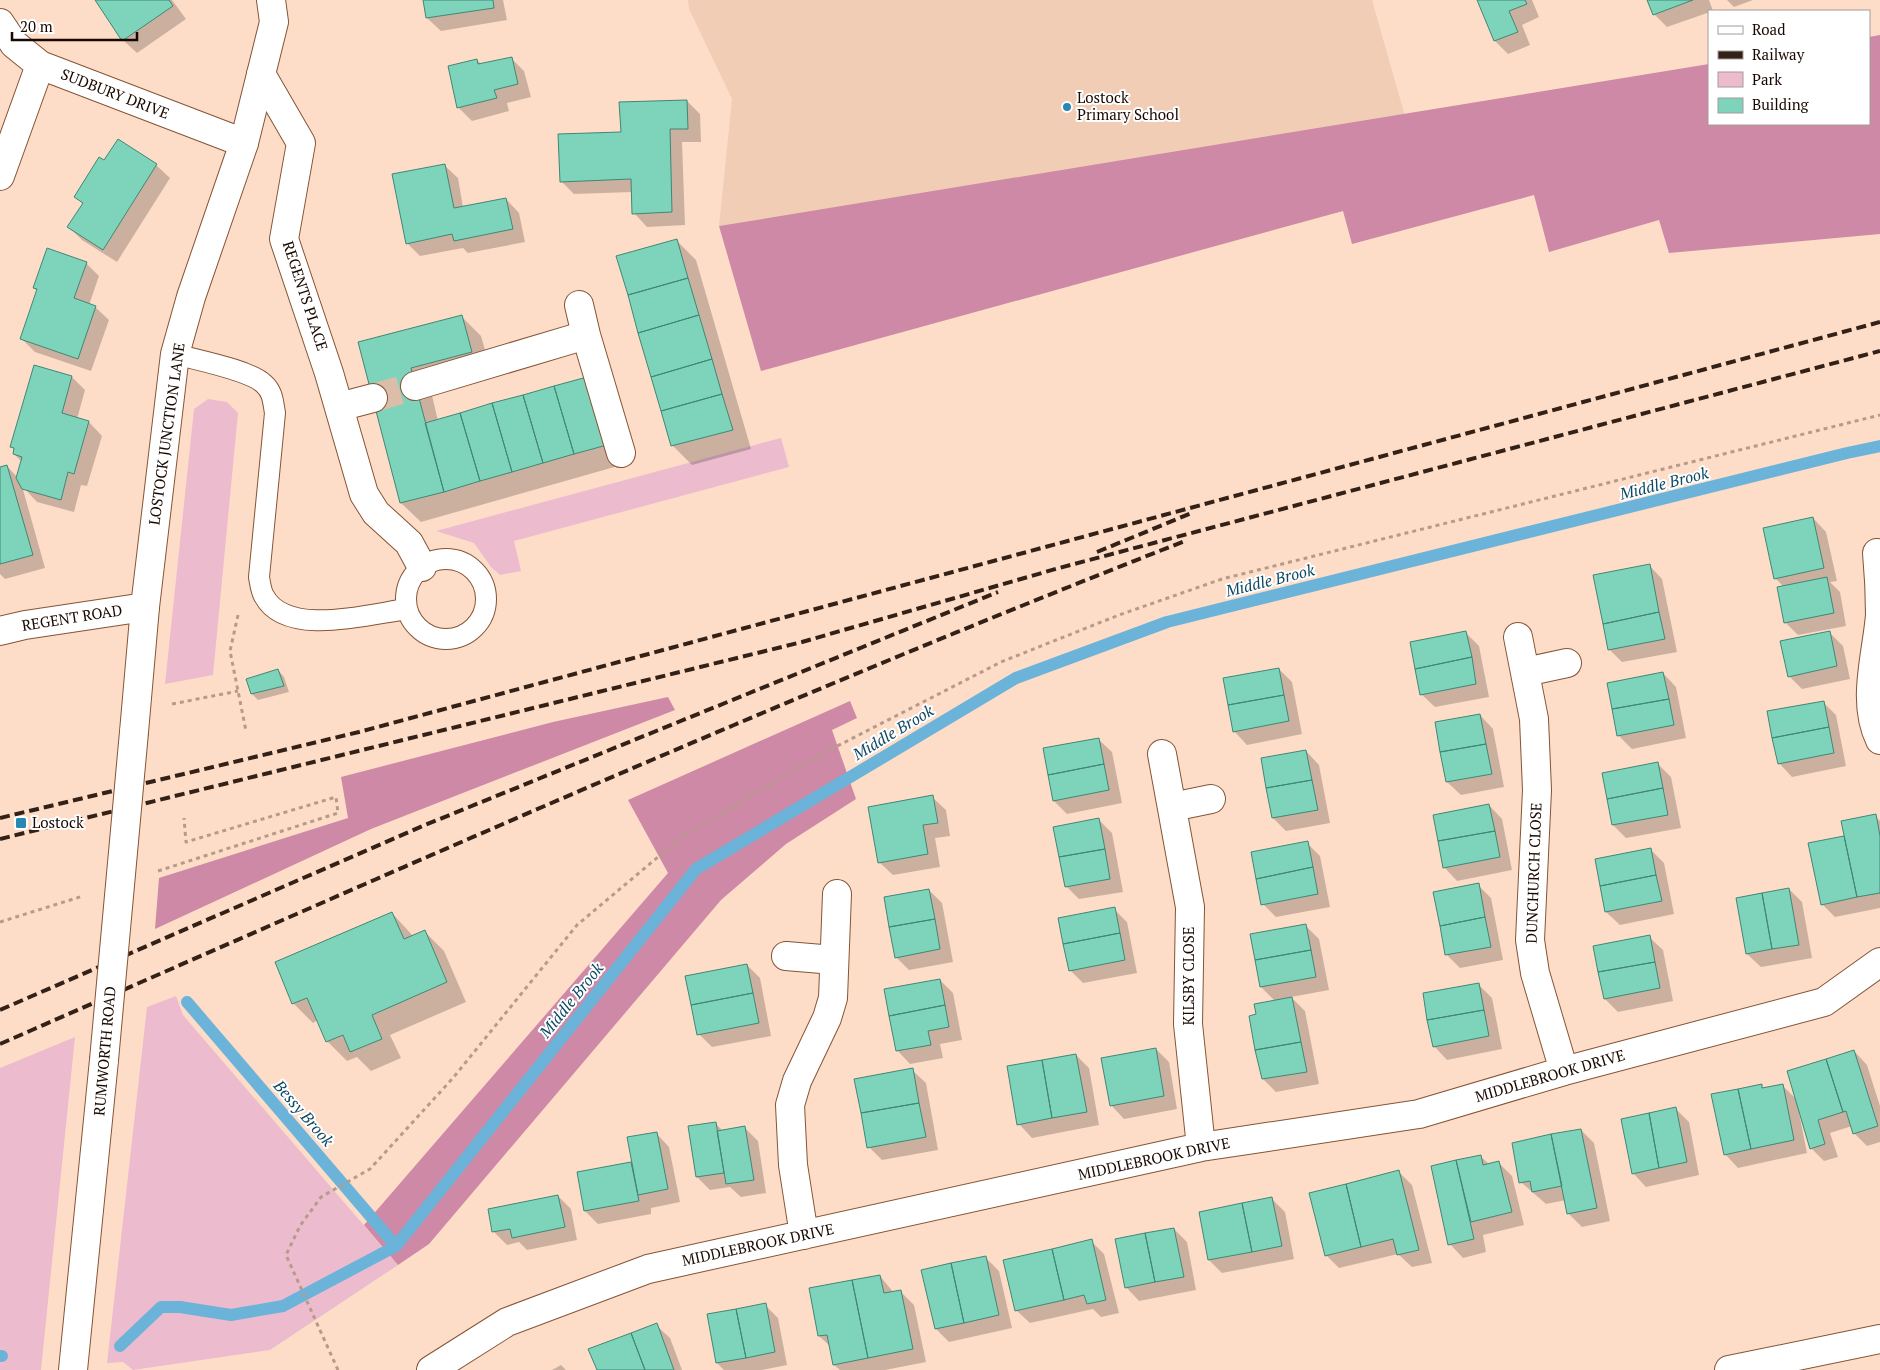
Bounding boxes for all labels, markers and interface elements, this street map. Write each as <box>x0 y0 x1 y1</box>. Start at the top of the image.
scale bar <box>12 10 138 42</box>
legend <box>1708 10 1870 125</box>
text: 20 m <box>20 16 53 36</box>
text: Road <box>1752 19 1785 39</box>
text: Railway <box>1752 44 1805 64</box>
street label: SUDBURY DRIVE <box>58 63 172 123</box>
text: Park <box>1752 69 1782 89</box>
place label: Lostock Primary School <box>1077 87 1179 124</box>
text: Building <box>1752 94 1810 114</box>
marker: Lostock Primary School <box>1061 101 1073 113</box>
street label: REGENTS PLACE <box>279 238 333 353</box>
street label: LOSTOCK JUNCTION LANE <box>143 341 189 526</box>
water label: Middle Brook <box>1616 461 1711 505</box>
water label: Middle Brook <box>1222 558 1317 602</box>
street label: REGENT ROAD <box>20 599 124 635</box>
water label: Middle Brook <box>848 699 938 765</box>
street label: DUNCHURCH CLOSE <box>1521 802 1545 944</box>
place label: Lostock <box>32 812 84 832</box>
marker: Lostock <box>14 816 28 830</box>
street label: KILSBY CLOSE <box>1178 926 1198 1026</box>
water label: Middle Brook <box>533 958 608 1043</box>
street label: RUMWORTH ROAD <box>88 985 120 1117</box>
street label: MIDDLEBROOK DRIVE <box>1473 1044 1627 1106</box>
water label: Bessy Brook <box>268 1074 339 1151</box>
street label: MIDDLEBROOK DRIVE <box>1076 1132 1232 1184</box>
street label: MIDDLEBROOK DRIVE <box>680 1218 836 1270</box>

